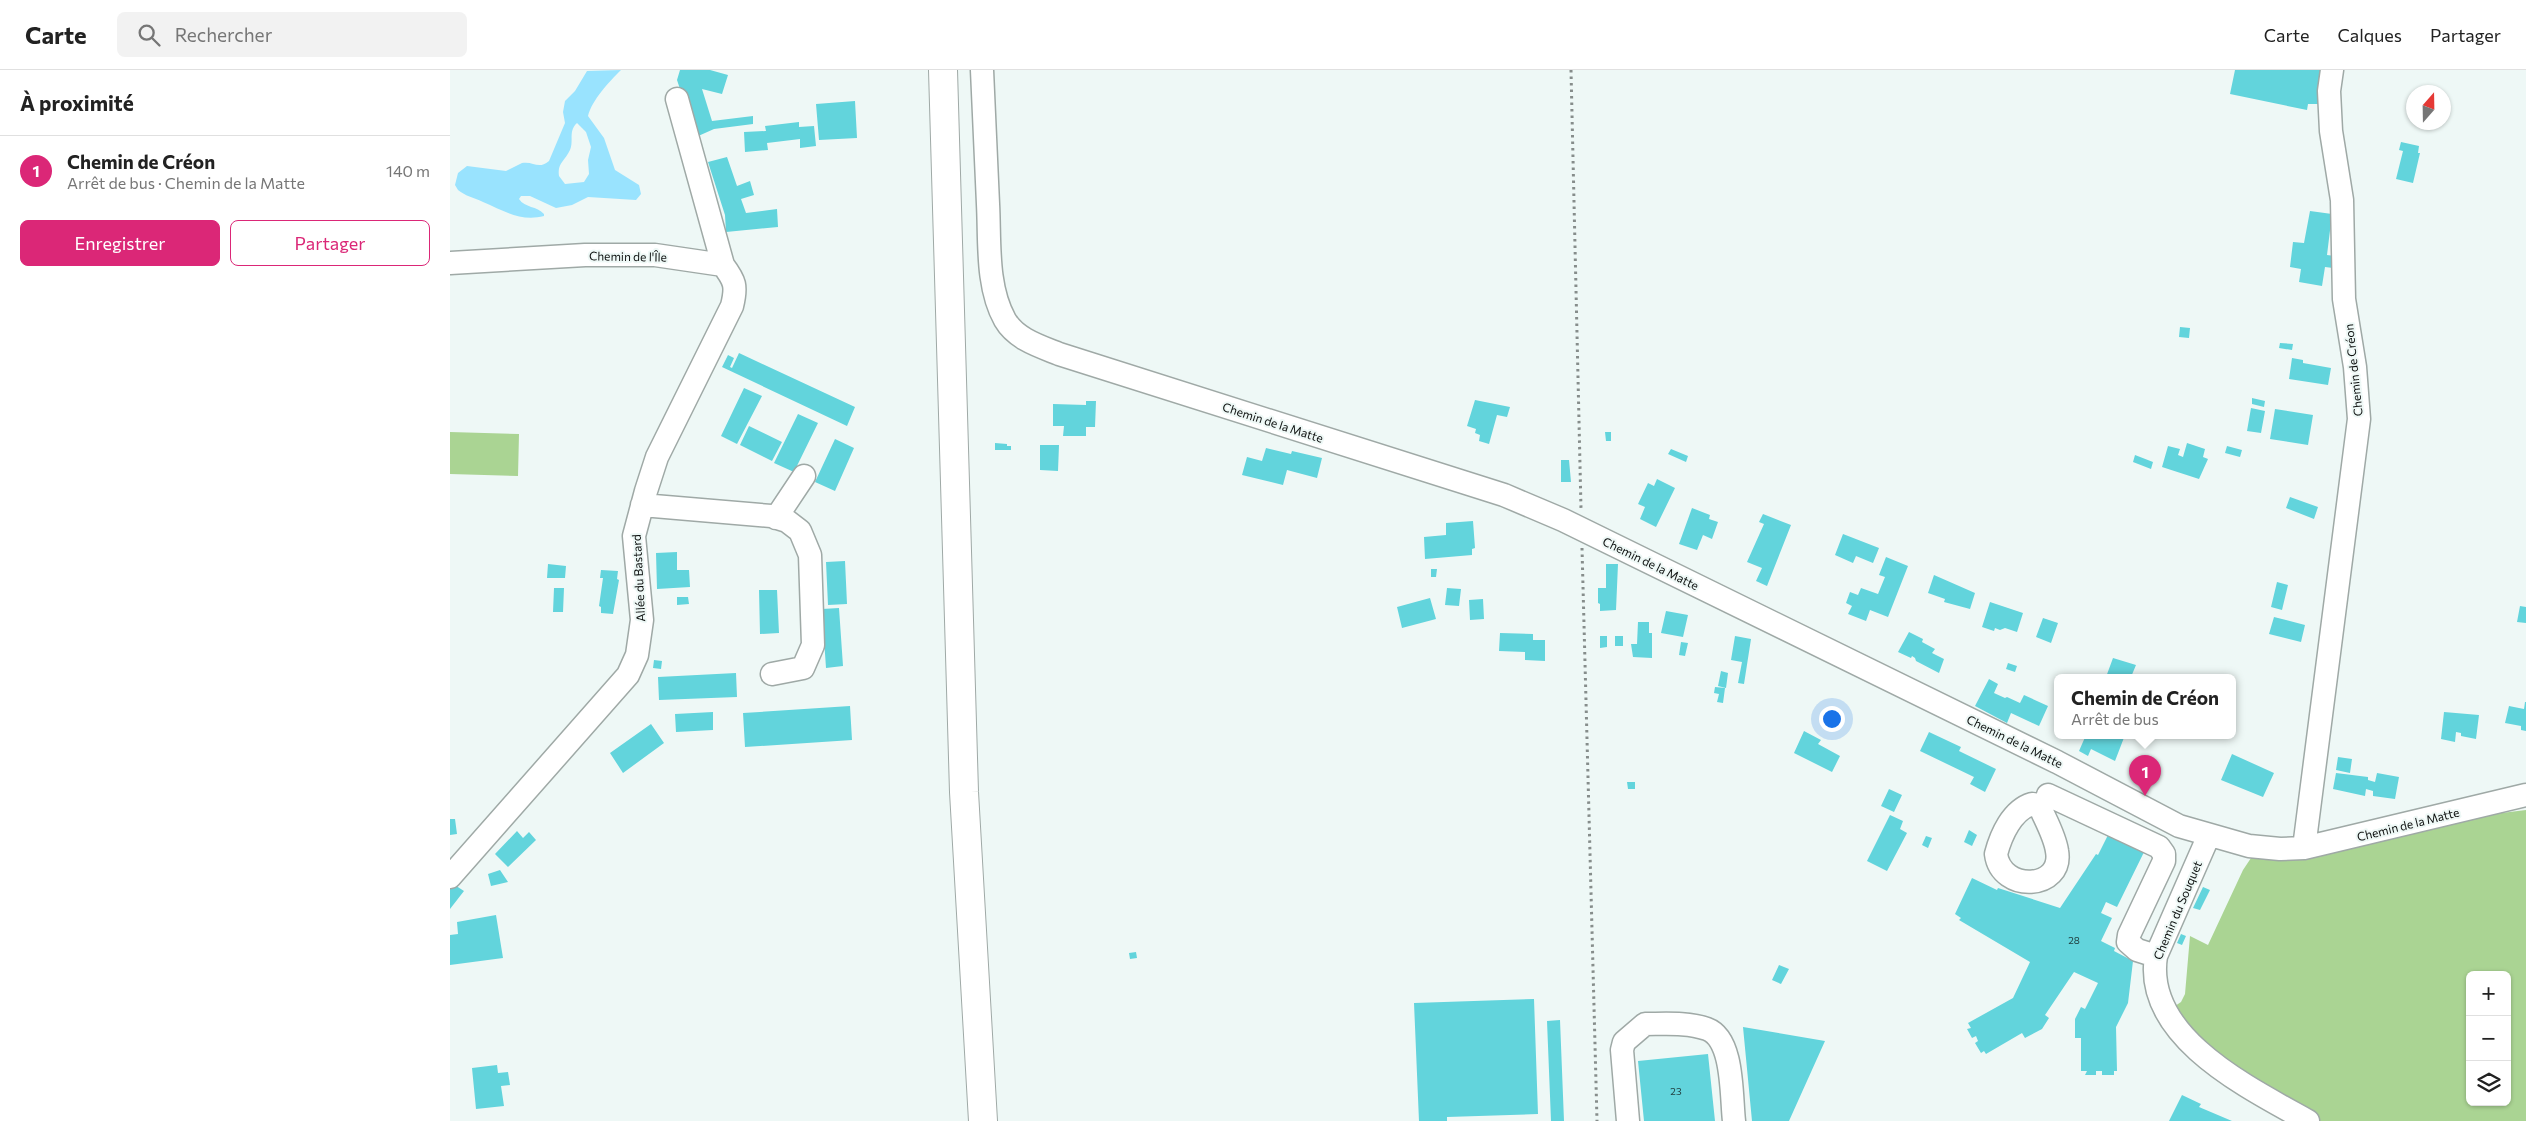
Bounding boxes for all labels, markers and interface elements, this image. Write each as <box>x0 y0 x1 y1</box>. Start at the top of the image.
search box <box>117 12 467 57</box>
text: Carte <box>25 20 87 49</box>
icon: search <box>135 21 163 49</box>
text: Rechercher <box>175 23 272 46</box>
text: Carte <box>2264 24 2309 46</box>
text: Calques <box>2337 24 2402 46</box>
text: Partager <box>2430 24 2501 46</box>
north arrow <box>2406 85 2451 130</box>
text: À proximité <box>20 90 134 115</box>
text: Chemin de Créon <box>67 150 215 173</box>
text: 1 <box>32 161 40 180</box>
text: 140 m <box>386 161 430 180</box>
text: Arrêt de bus · Chemin de la Matte <box>67 173 305 192</box>
button: Enregistrer <box>20 220 220 266</box>
button: Partager <box>230 220 430 266</box>
street label: Chemin de l'Île <box>589 248 667 264</box>
street label: Chemin de Créon <box>2341 323 2365 417</box>
street label: Chemin de la Matte <box>1221 399 1325 445</box>
street label: Allée du Bastard <box>629 534 647 622</box>
street label: Chemin de la Matte <box>1601 534 1701 592</box>
popup <box>2054 674 2236 739</box>
text: Chemin de Créon <box>2071 686 2219 709</box>
your location <box>1819 706 1845 732</box>
text: Arrêt de bus <box>2071 709 2159 728</box>
street label: Chemin de la Matte <box>1965 712 2065 770</box>
pin: 1 <box>2129 755 2161 796</box>
street label: Chemin de la Matte <box>2355 804 2461 844</box>
street label: Chemin du Souquet <box>2150 858 2204 961</box>
house number: 28 <box>2068 934 2080 946</box>
map controls <box>2466 971 2511 1106</box>
button: + <box>2466 971 2511 1016</box>
button: − <box>2466 1016 2511 1061</box>
button: layers <box>2466 1061 2511 1106</box>
house number: 23 <box>1670 1085 1682 1097</box>

